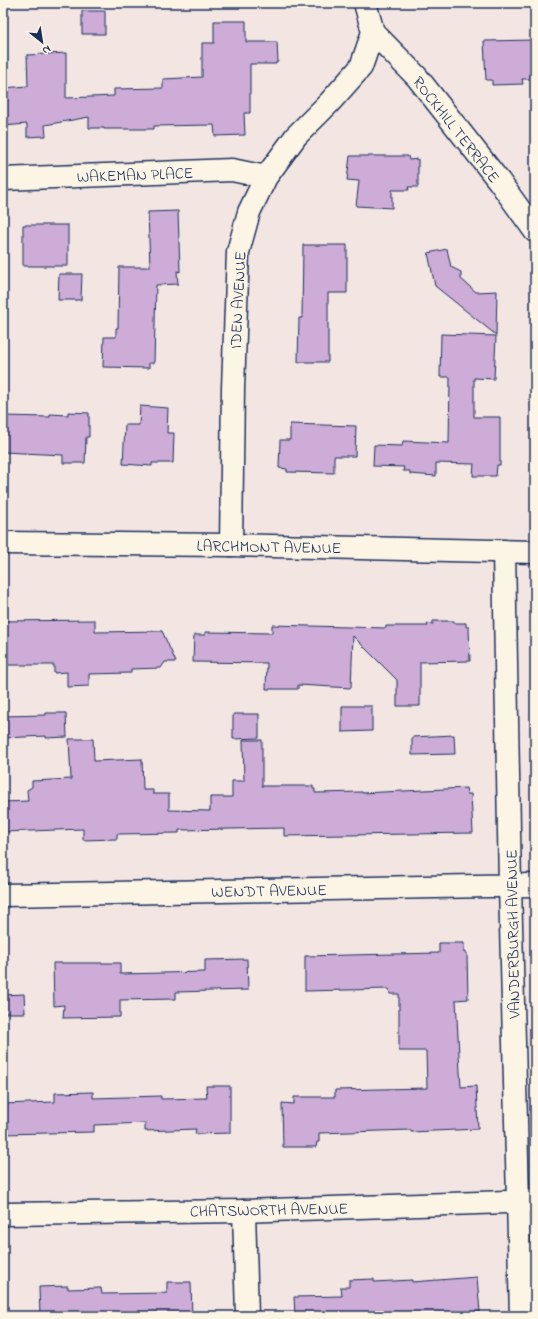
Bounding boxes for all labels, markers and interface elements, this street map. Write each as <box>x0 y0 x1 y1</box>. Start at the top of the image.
north arrow <box>22 22 62 62</box>
text: N <box>39 41 54 59</box>
street label: ROCKHILL TERRACE <box>406 72 505 189</box>
street label: WAKEMAN PLACE <box>76 162 194 190</box>
street label: IDEN AVENUE <box>224 251 254 350</box>
street label: LARCHMONT AVENUE <box>196 535 342 561</box>
street label: VANDERBURGH AVENUE <box>501 849 527 1020</box>
street label: WENDT AVENUE <box>211 879 327 905</box>
street label: CHATSWORTH AVENUE <box>190 1198 348 1224</box>

